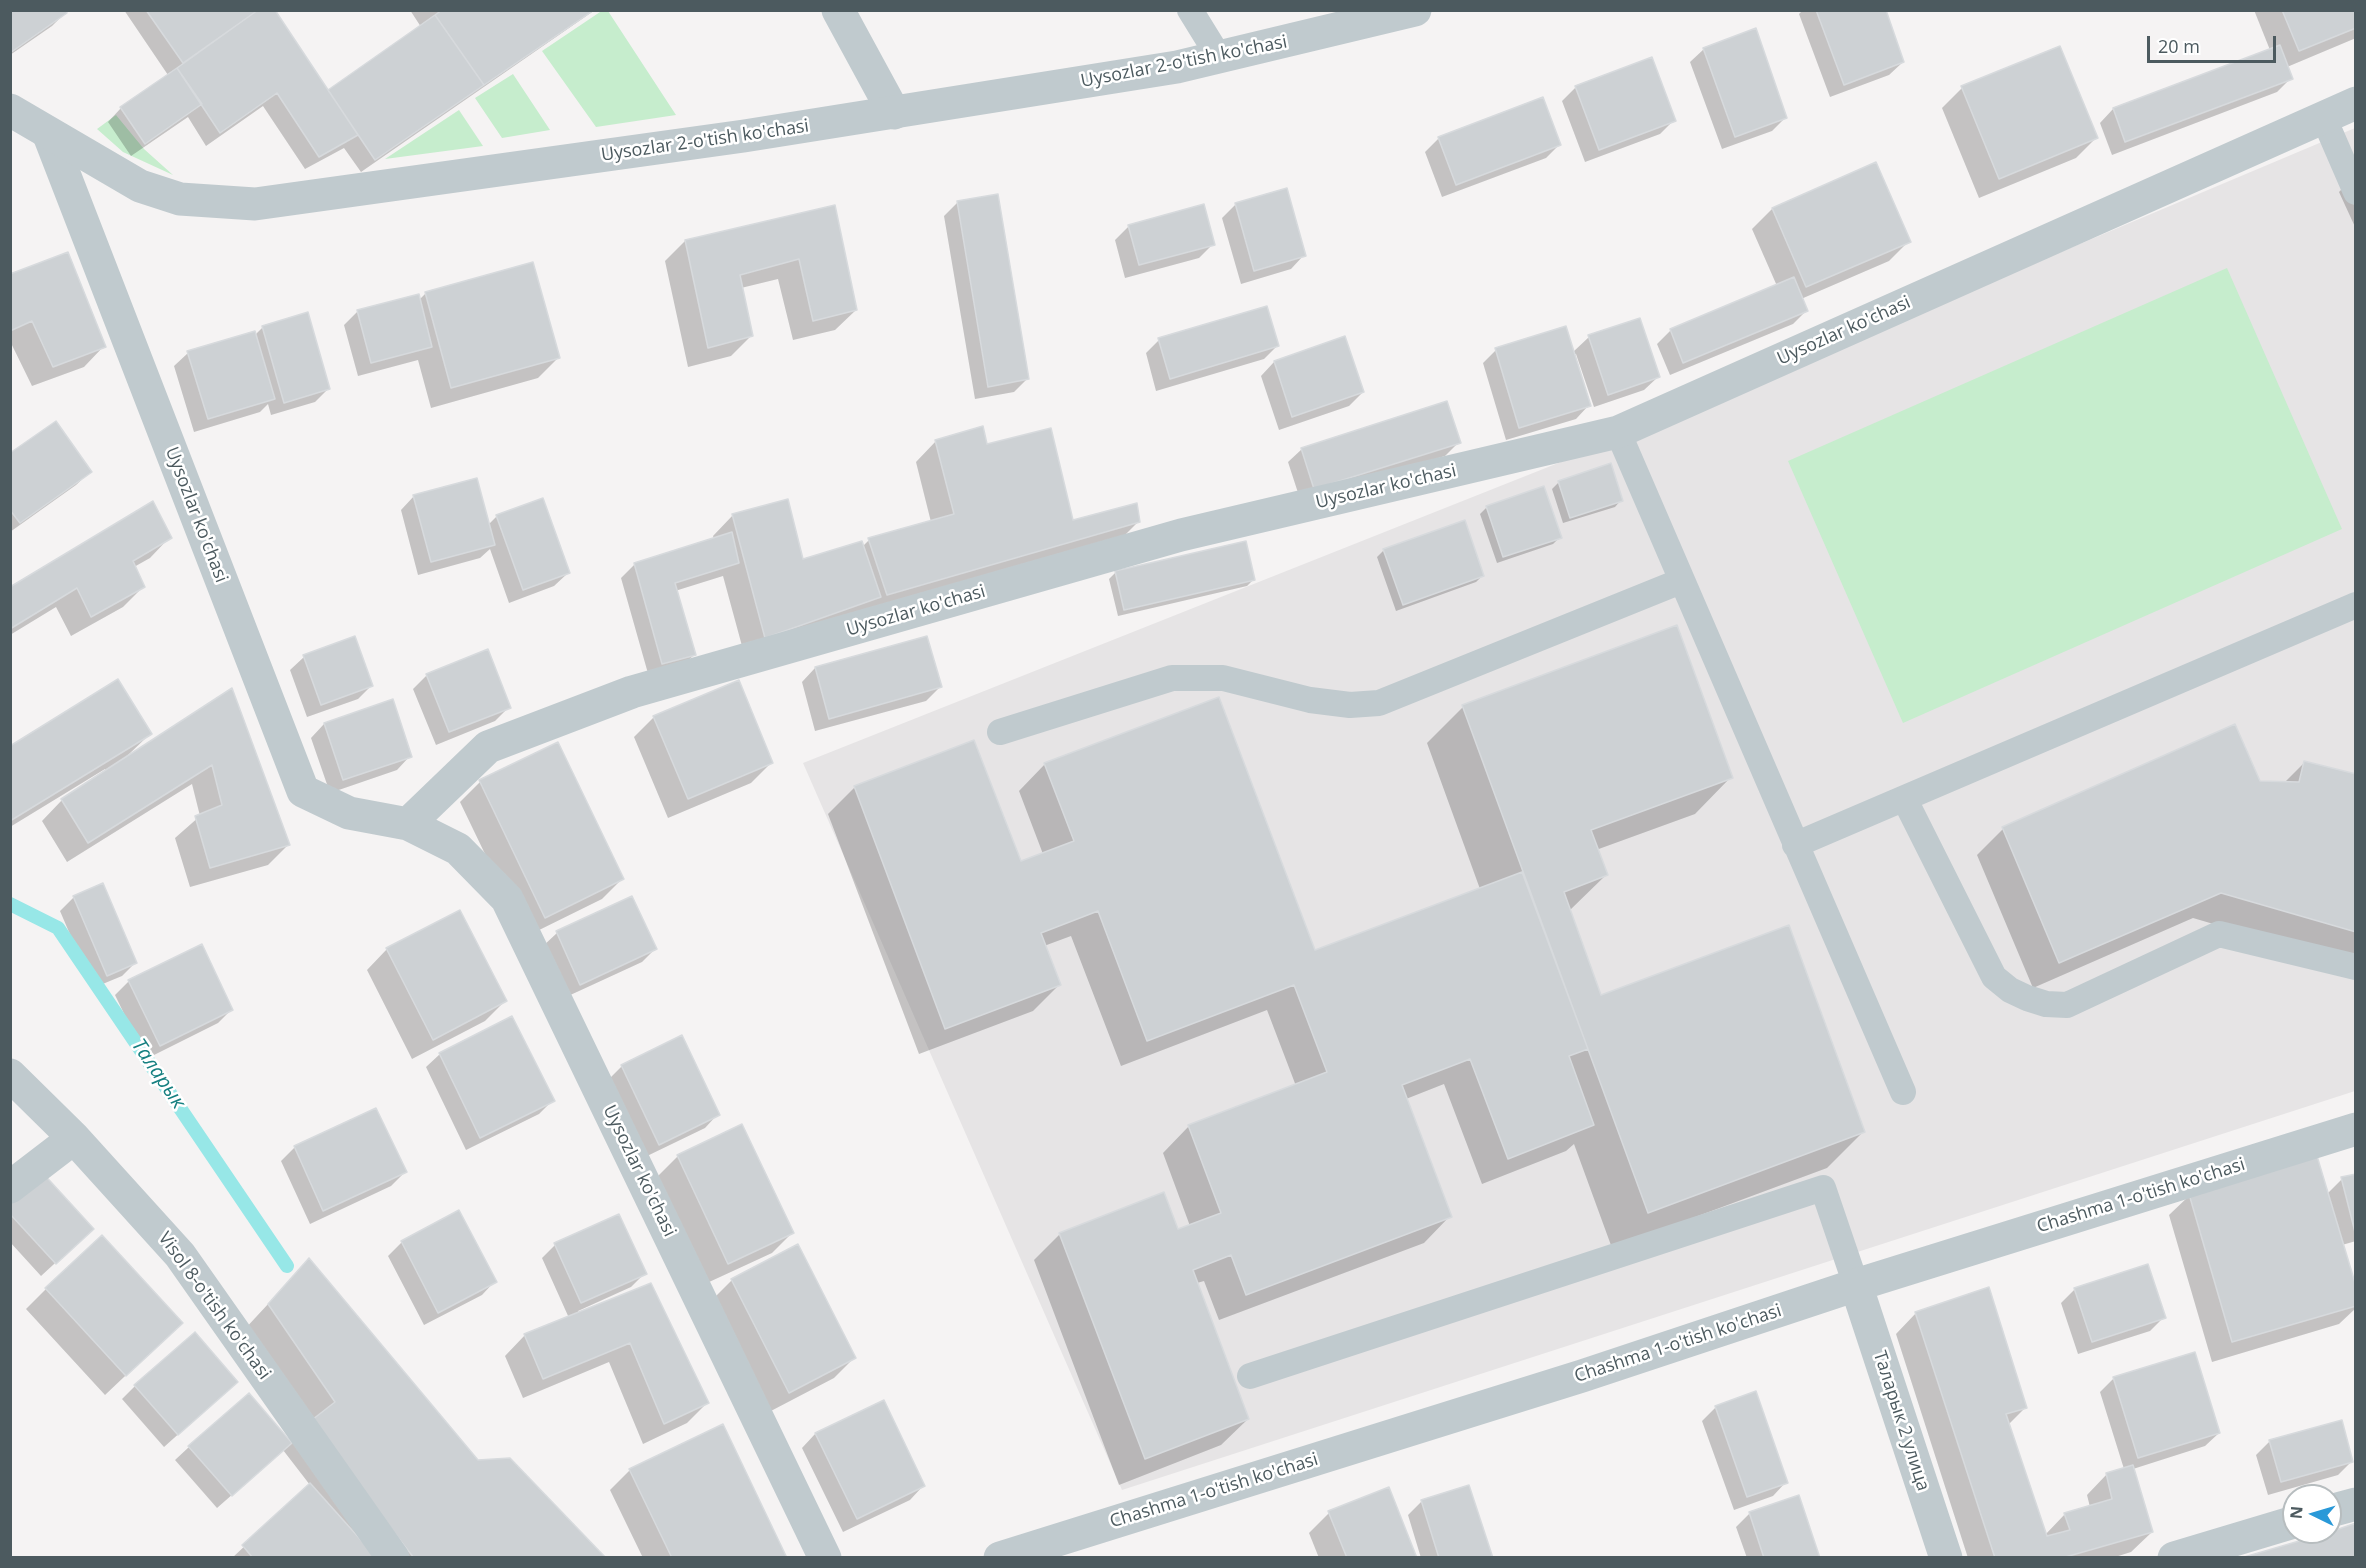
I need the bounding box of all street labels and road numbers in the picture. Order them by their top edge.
street label: Uysozlar 2-o'tish ko'chasi [1079,31,1289,93]
street label: Uysozlar 2-o'tish ko'chasi [600,116,810,166]
street label: Uysozlar ko'chasi [1774,292,1914,370]
street label: Uysozlar ko'chasi [160,444,232,586]
street label: Uysozlar ko'chasi [1314,460,1458,514]
street label: Uysozlar ko'chasi [844,581,988,641]
street label: Uysozlar ko'chasi [598,1102,680,1240]
street label: Chashma 1-o'tish ko'chasi [2034,1154,2248,1238]
street label: Visol 8-o'tish ko'chasi [153,1228,275,1384]
street label: Chashma 1-o'tish ko'chasi [1572,1300,1784,1388]
street label: Таларык 2 улица [1868,1348,1934,1494]
street label: Chashma 1-o'tish ko'chasi [1107,1449,1321,1533]

